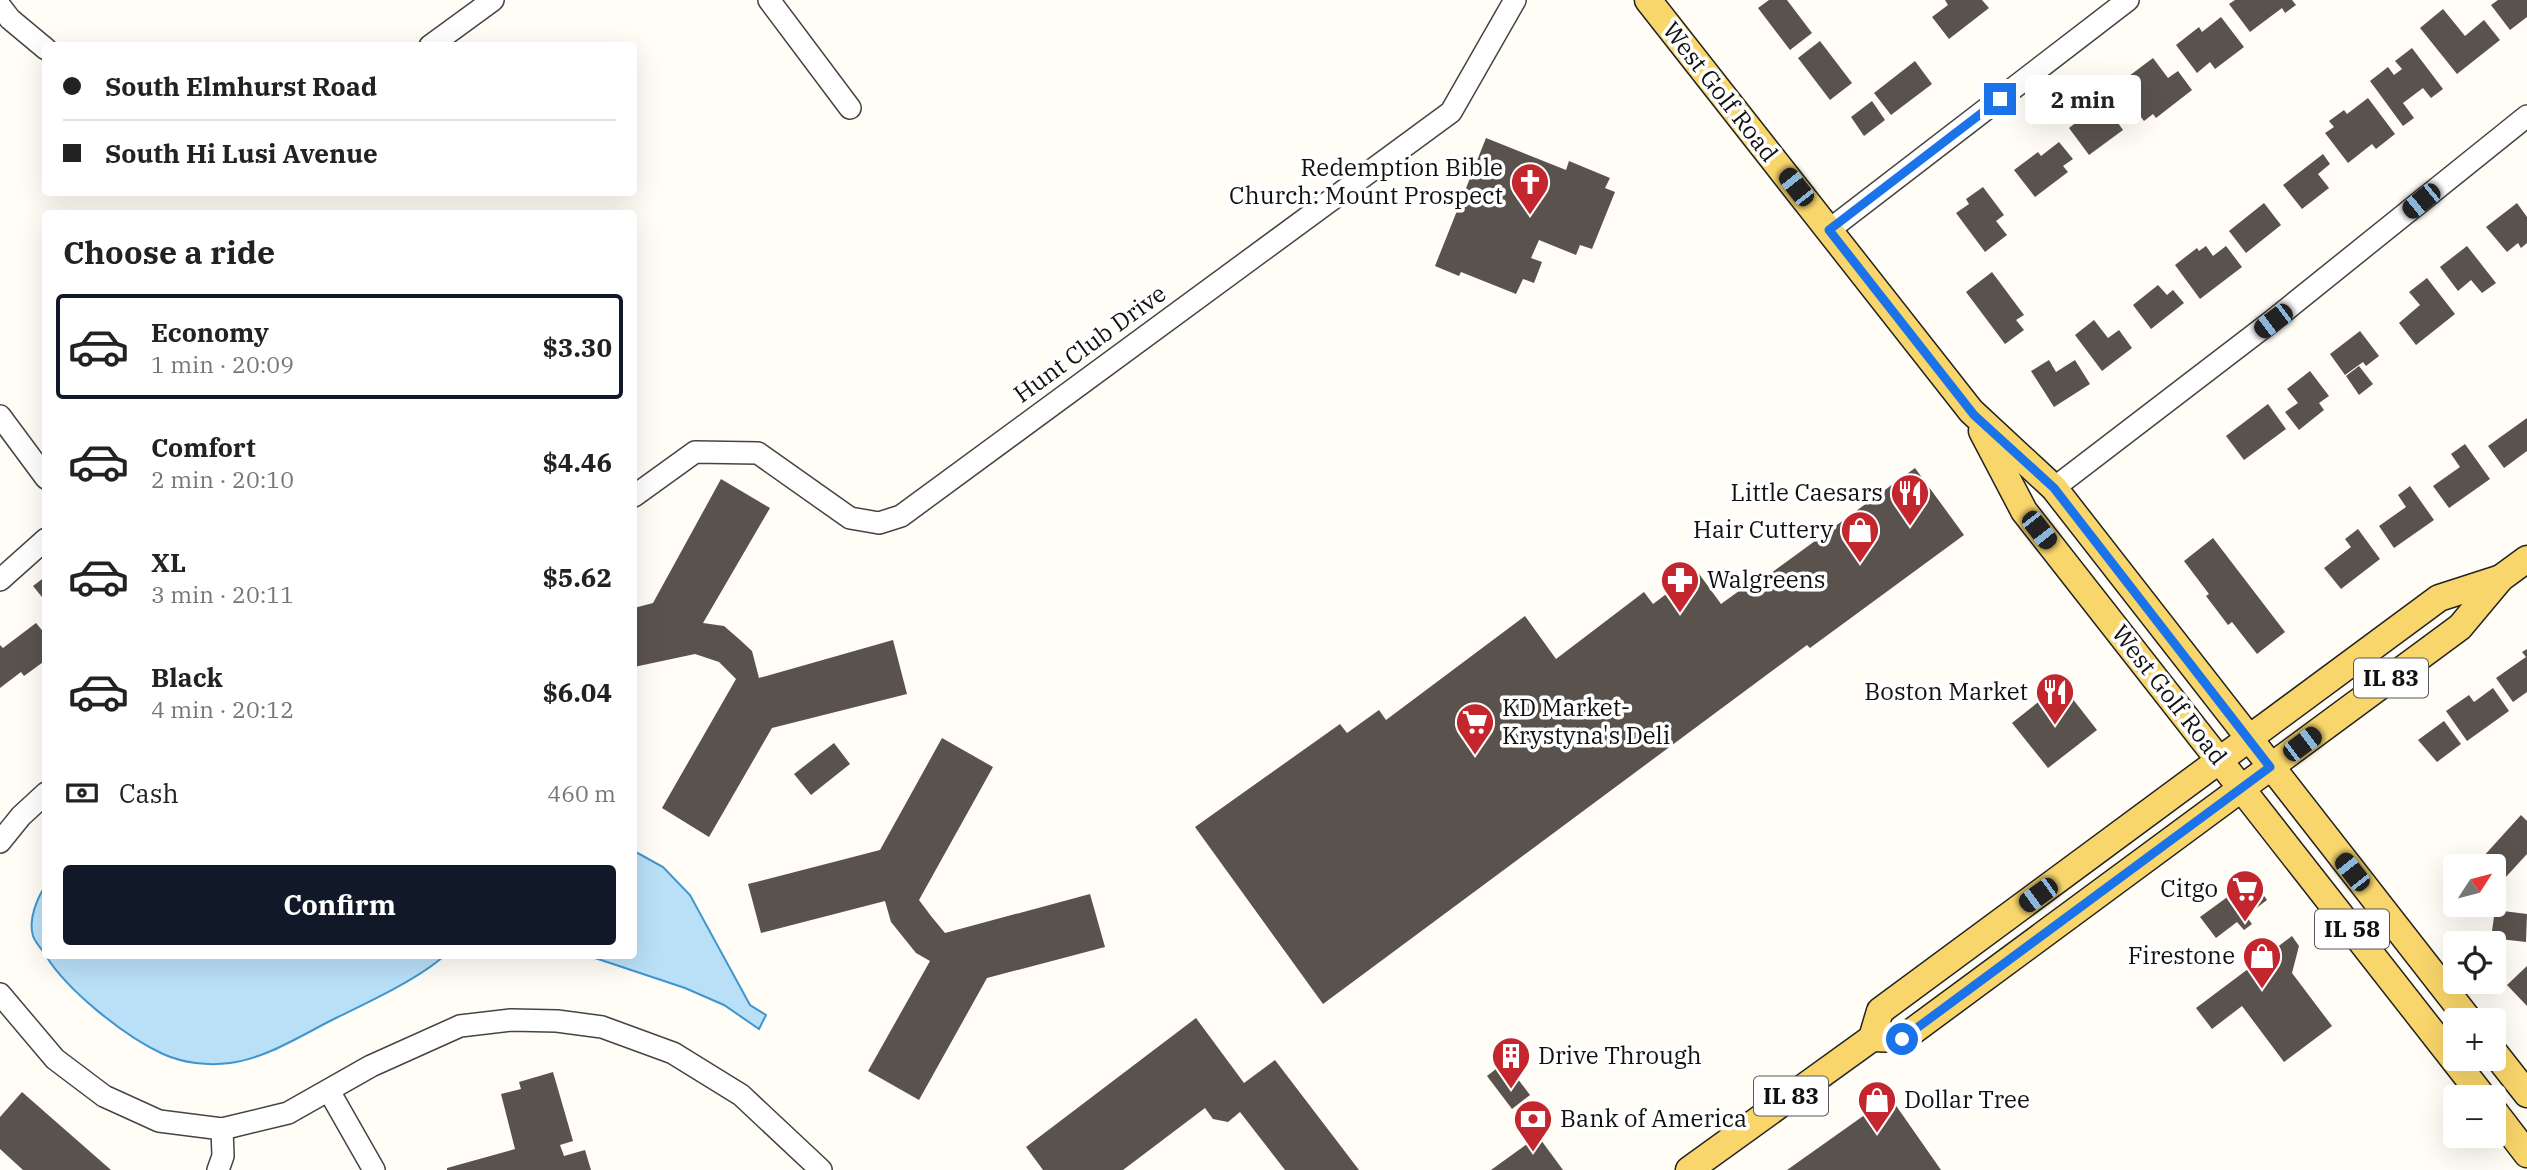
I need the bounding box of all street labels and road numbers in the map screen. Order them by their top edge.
street label: West Golf Road [1656,15,1786,168]
street label: Hunt Club Drive [1007,277,1172,409]
street label: West Golf Road [2105,618,2235,771]
road number: IL 83 [2354,658,2428,698]
road number: IL 58 [2315,910,2389,948]
road number: IL 83 [1754,1077,1828,1116]

